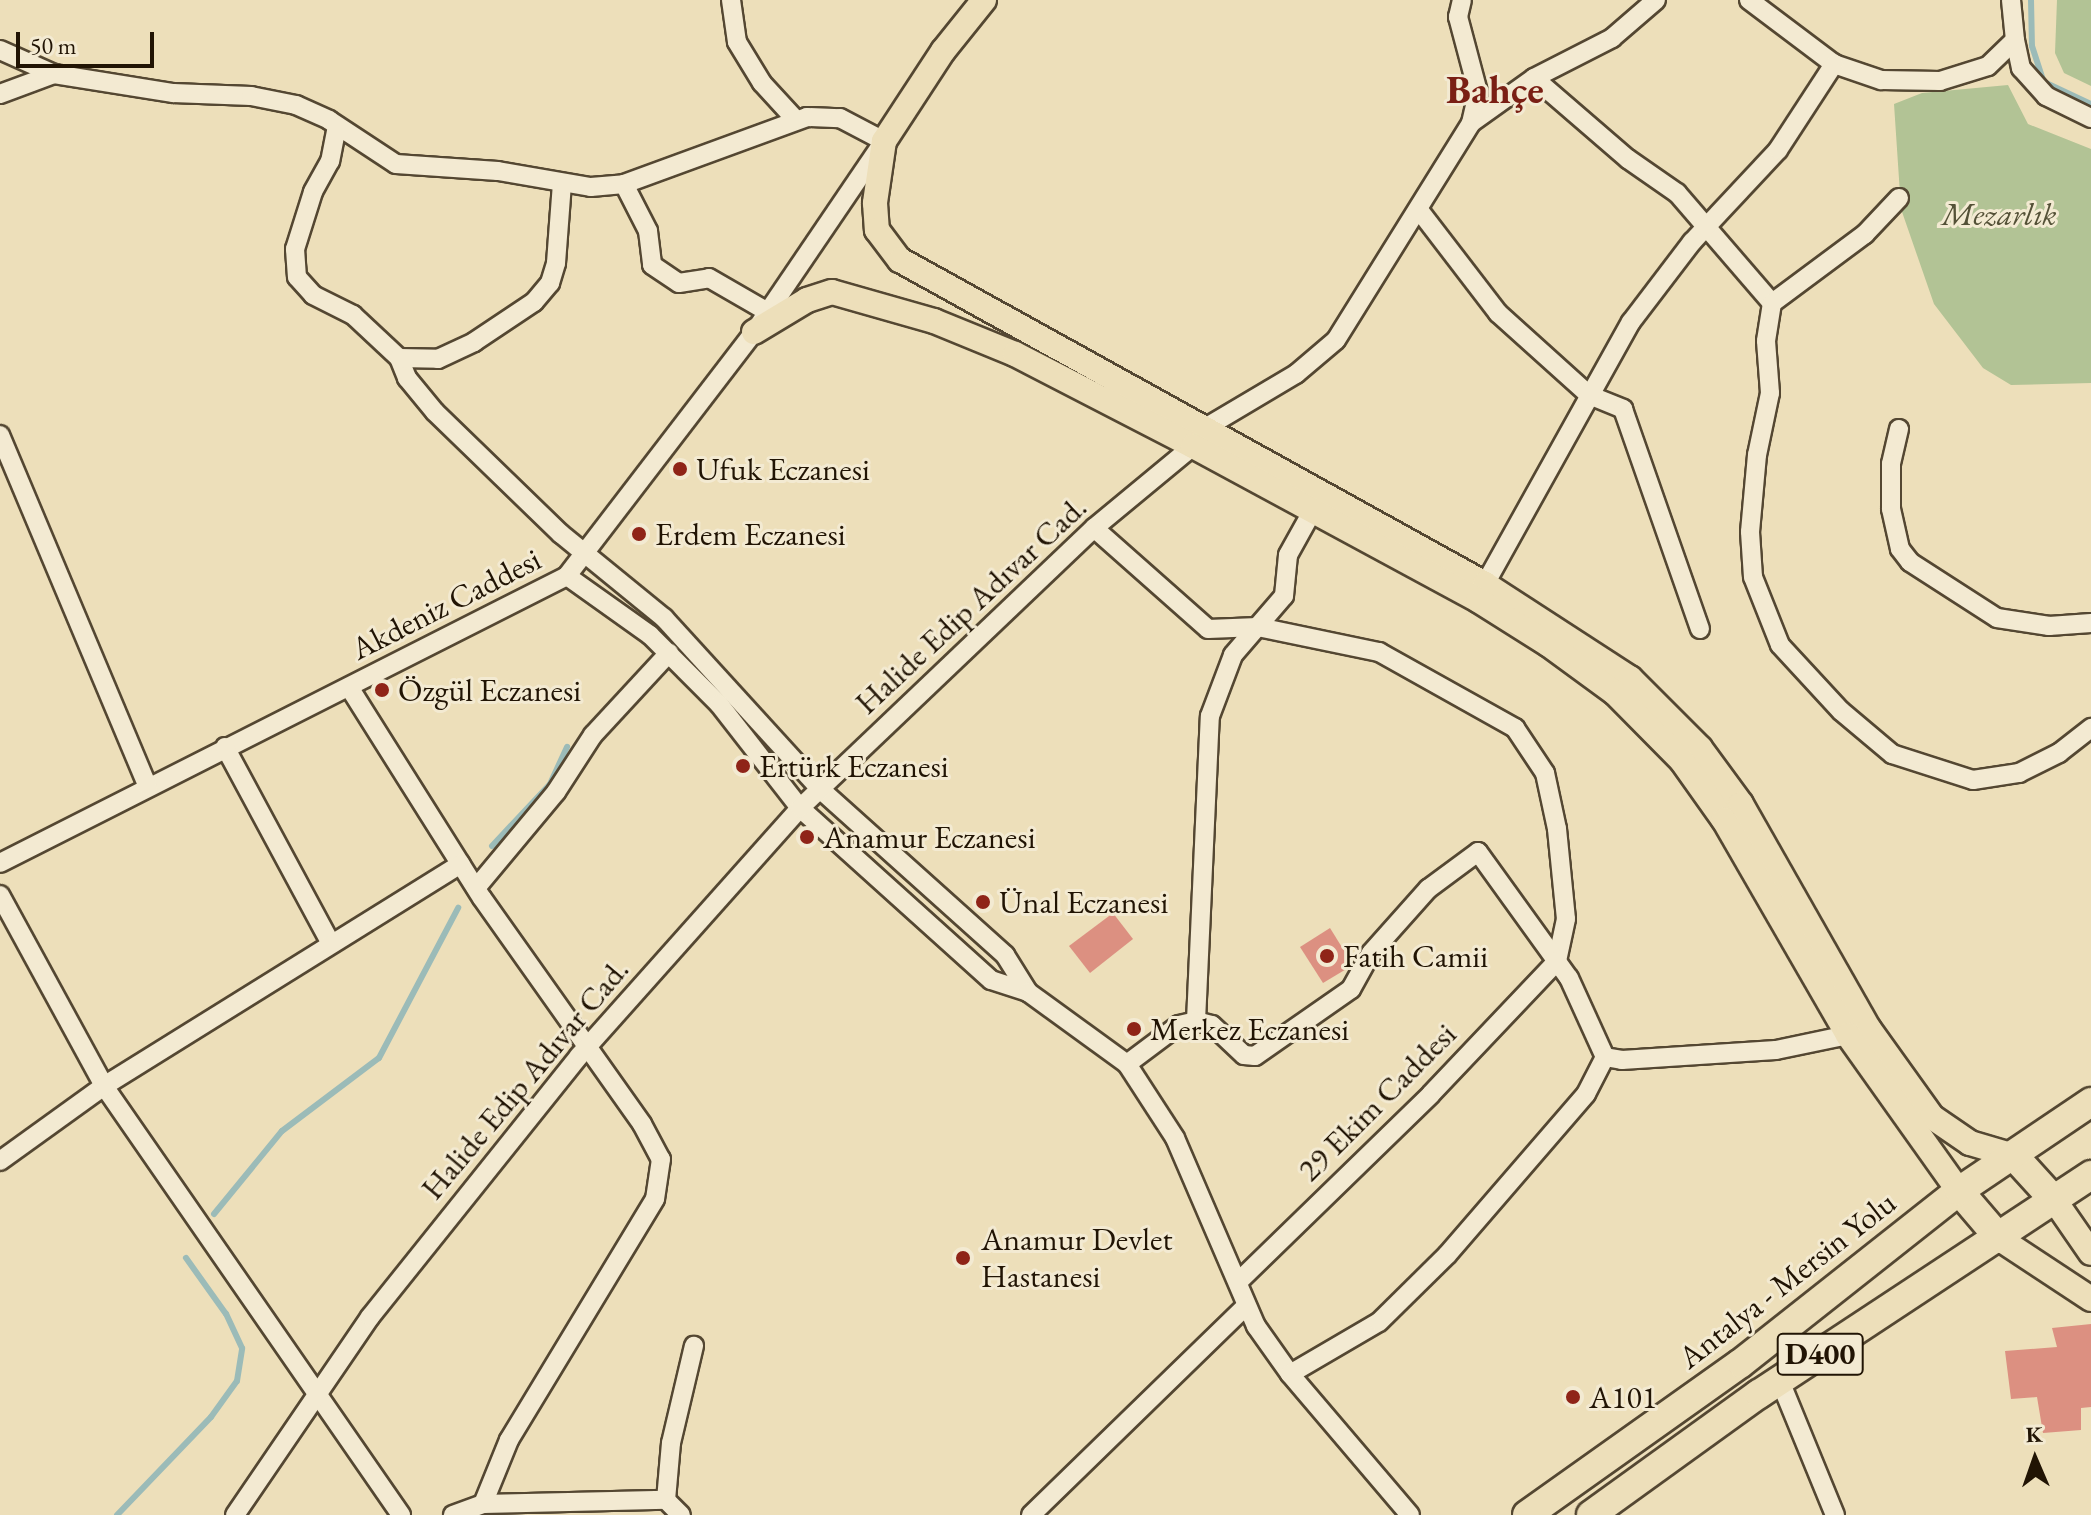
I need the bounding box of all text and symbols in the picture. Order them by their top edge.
scale bar [20,16,158,66]
text: 50 m [30,30,77,61]
district label: Bahçe [1446,65,1544,113]
park label: Mezarlık [1941,195,2057,233]
place label: Ufuk Eczanesi [696,450,870,488]
marker: Ufuk Eczanesi [671,460,689,478]
street label: Halide Edip Adıvar Cad. [847,488,1095,722]
place label: Erdem Eczanesi [655,515,846,553]
marker: Erdem Eczanesi [630,525,648,543]
street label: Akdeniz Caddesi [345,540,547,668]
place label: Özgül Eczanesi [398,671,581,709]
marker: Özgül Eczanesi [373,681,391,699]
place label: Ertürk Eczanesi [759,747,949,785]
marker: Ertürk Eczanesi [734,757,752,775]
place label: Anamur Eczanesi [823,818,1036,856]
marker: Anamur Eczanesi [798,828,816,846]
place label: Ünal Eczanesi [999,883,1168,921]
marker: Ünal Eczanesi [974,893,992,911]
place label: Fatih Camii [1343,937,1488,975]
marker: Fatih Camii [1318,947,1336,965]
street label: Halide Edip Adıvar Cad. [413,951,637,1207]
place label: Merkez Eczanesi [1150,1010,1349,1048]
street label: 29 Ekim Caddesi [1290,1015,1464,1189]
marker: Merkez Eczanesi [1125,1020,1143,1038]
street label: Antalya - Mersin Yolu [1671,1183,1903,1377]
place label: Anamur Devlet Hastanesi [981,1221,1172,1296]
marker: Anamur Devlet Hastanesi [952,1247,974,1269]
road number: D400 [1776,1328,1864,1380]
place label: A101 [1589,1378,1657,1416]
marker: A101 [1564,1388,1582,1406]
north arrow [1995,1419,2075,1499]
text: K [2025,1420,2043,1449]

